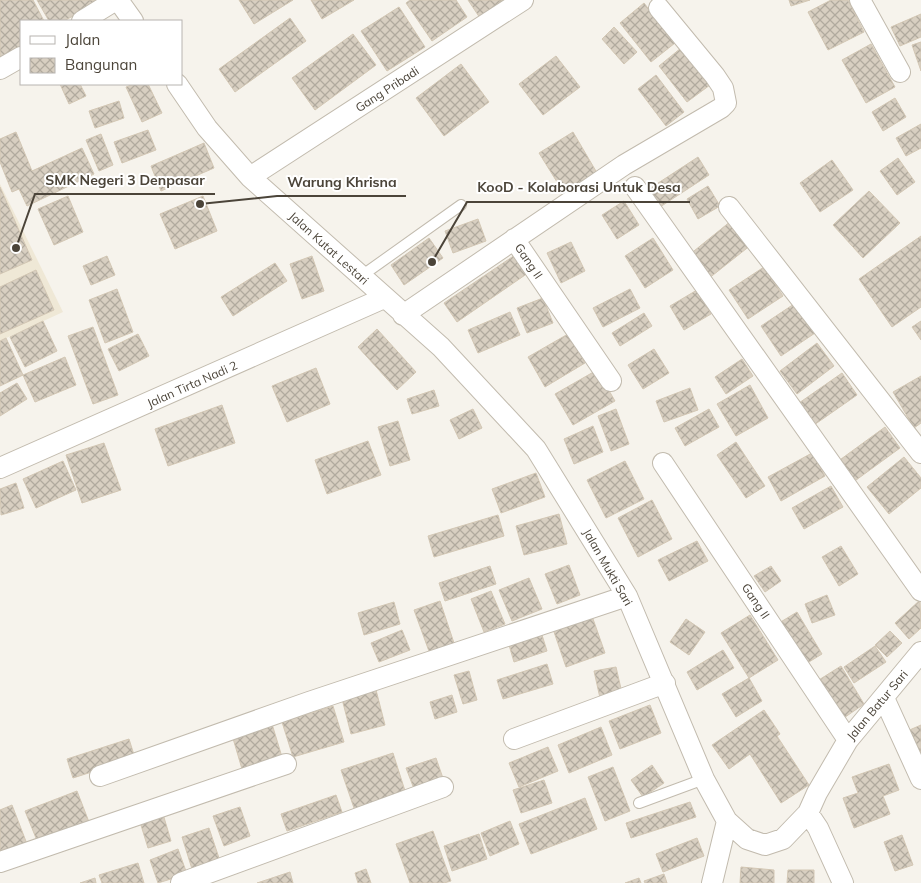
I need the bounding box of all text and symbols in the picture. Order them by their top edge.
legend [20,20,182,85]
text: Jalan [65,30,100,49]
text: Bangunan [65,55,137,74]
street label: Gang Pribadi [352,63,422,115]
callout: SMK Negeri 3 Denpasar [35,165,215,194]
callout: Warung Khrisna [277,167,406,196]
text: SMK Negeri 3 Denpasar [45,171,205,189]
text: Warung Khrisna [287,173,397,191]
callout: KooD - Kolaborasi Untuk Desa [467,173,690,202]
text: KooD - Kolaborasi Untuk Desa [477,178,681,196]
street label: Jalan Kutat Lestari [286,208,372,288]
street label: Gang II [512,240,546,282]
street label: Jalan Tirta Nadi 2 [145,357,239,411]
street label: Jalan Mukti Sari [580,526,636,608]
street label: Gang II [739,580,773,622]
street label: Jalan Batur Sari [843,667,911,743]

